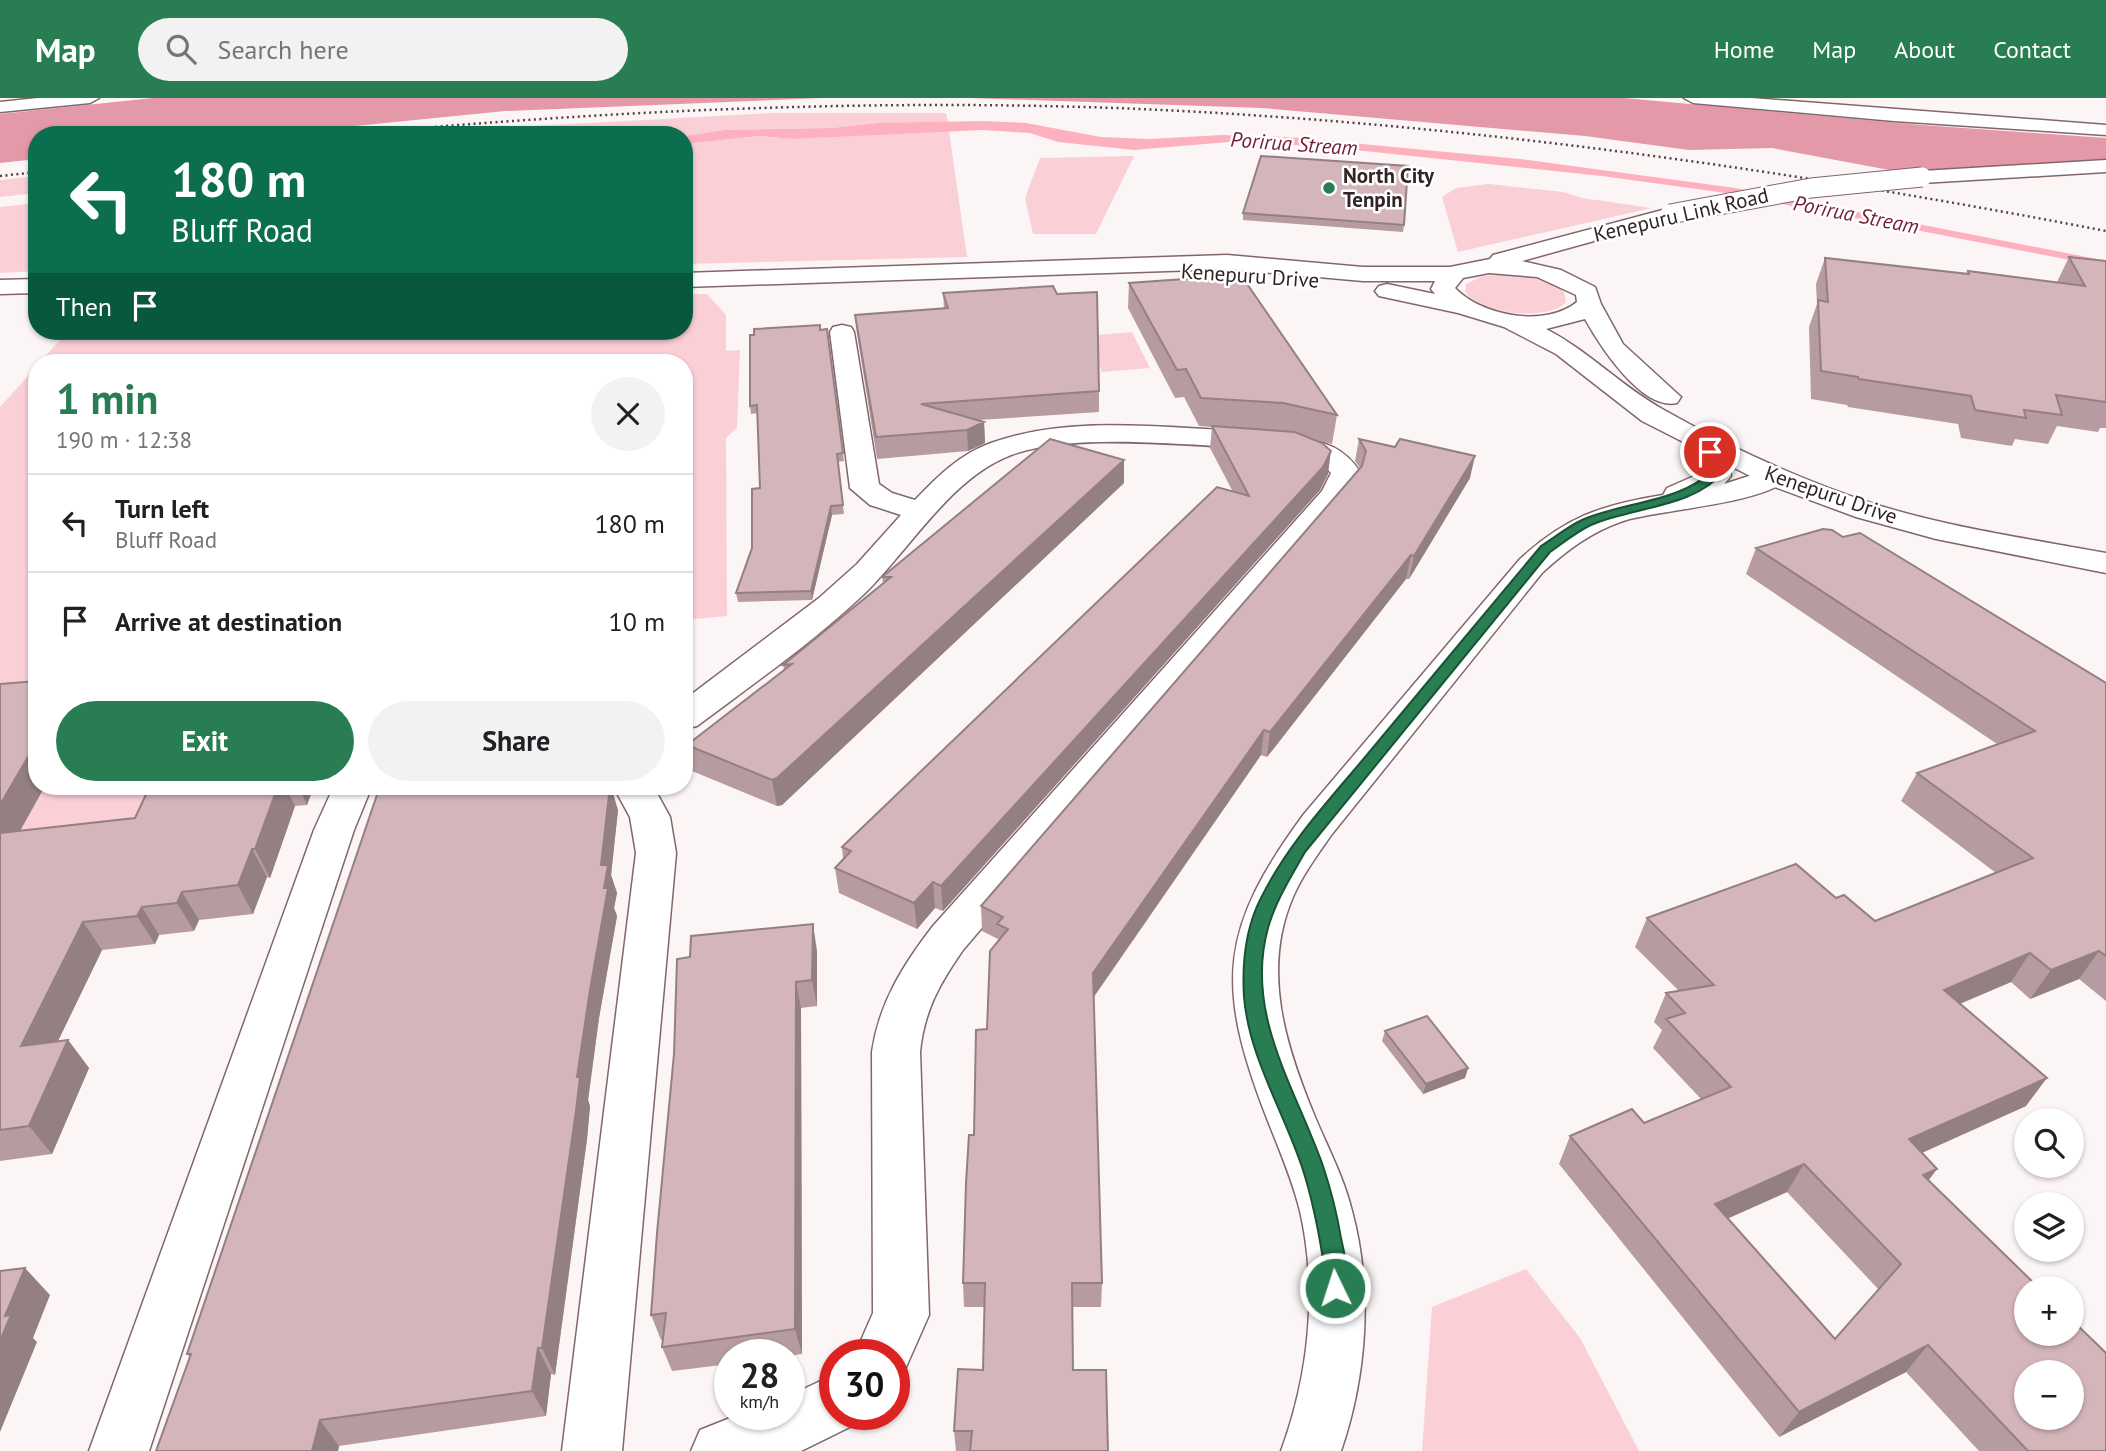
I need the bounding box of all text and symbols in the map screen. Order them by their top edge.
search box [138,18,628,81]
text: Map [35,28,96,71]
icon: search [162,30,200,68]
text: Search here [218,33,349,66]
text: Home [1714,34,1774,65]
text: Map [1812,34,1856,65]
text: About [1894,34,1955,65]
text: Contact [1993,34,2071,65]
water label: Porirua Stream [1230,126,1359,161]
text: 180 m [171,147,306,211]
icon: left [56,154,147,245]
place label: North City Tenpin [1343,162,1435,213]
marker: North City Tenpin [1321,180,1337,196]
street label: Kenepuru Link Road [1591,181,1771,248]
water label: Porirua Stream [1791,189,1921,240]
text: Bluff Road [171,209,313,251]
street label: Kenepuru Drive [1180,257,1320,294]
icon: arrive [126,287,164,325]
text: Then [56,290,112,323]
text: 1 min [56,371,158,426]
button: close [591,377,665,451]
pin [1680,422,1740,482]
text: 190 m · 12:38 [56,425,192,454]
icon: arrive [1691,433,1729,471]
street label: Kenepuru Drive [1761,459,1901,530]
text: Turn left [115,492,209,525]
icon: left [56,504,94,542]
text: 180 m [594,507,665,540]
text: Bluff Road [115,525,217,554]
icon: arrive [56,602,94,640]
text: Arrive at destination [115,605,342,638]
text: 10 m [609,605,665,638]
button: Exit [56,701,354,781]
button: Share [368,701,665,781]
map controls [2014,1108,2084,1430]
button: search [2014,1108,2084,1178]
button: layers [2014,1192,2084,1262]
position arrow [1298,1251,1372,1325]
button: + [2014,1276,2084,1346]
speed limit sign: 30 [819,1339,910,1430]
text: 28 [740,1352,779,1398]
button: − [2014,1360,2084,1430]
text: km/h [740,1390,779,1413]

